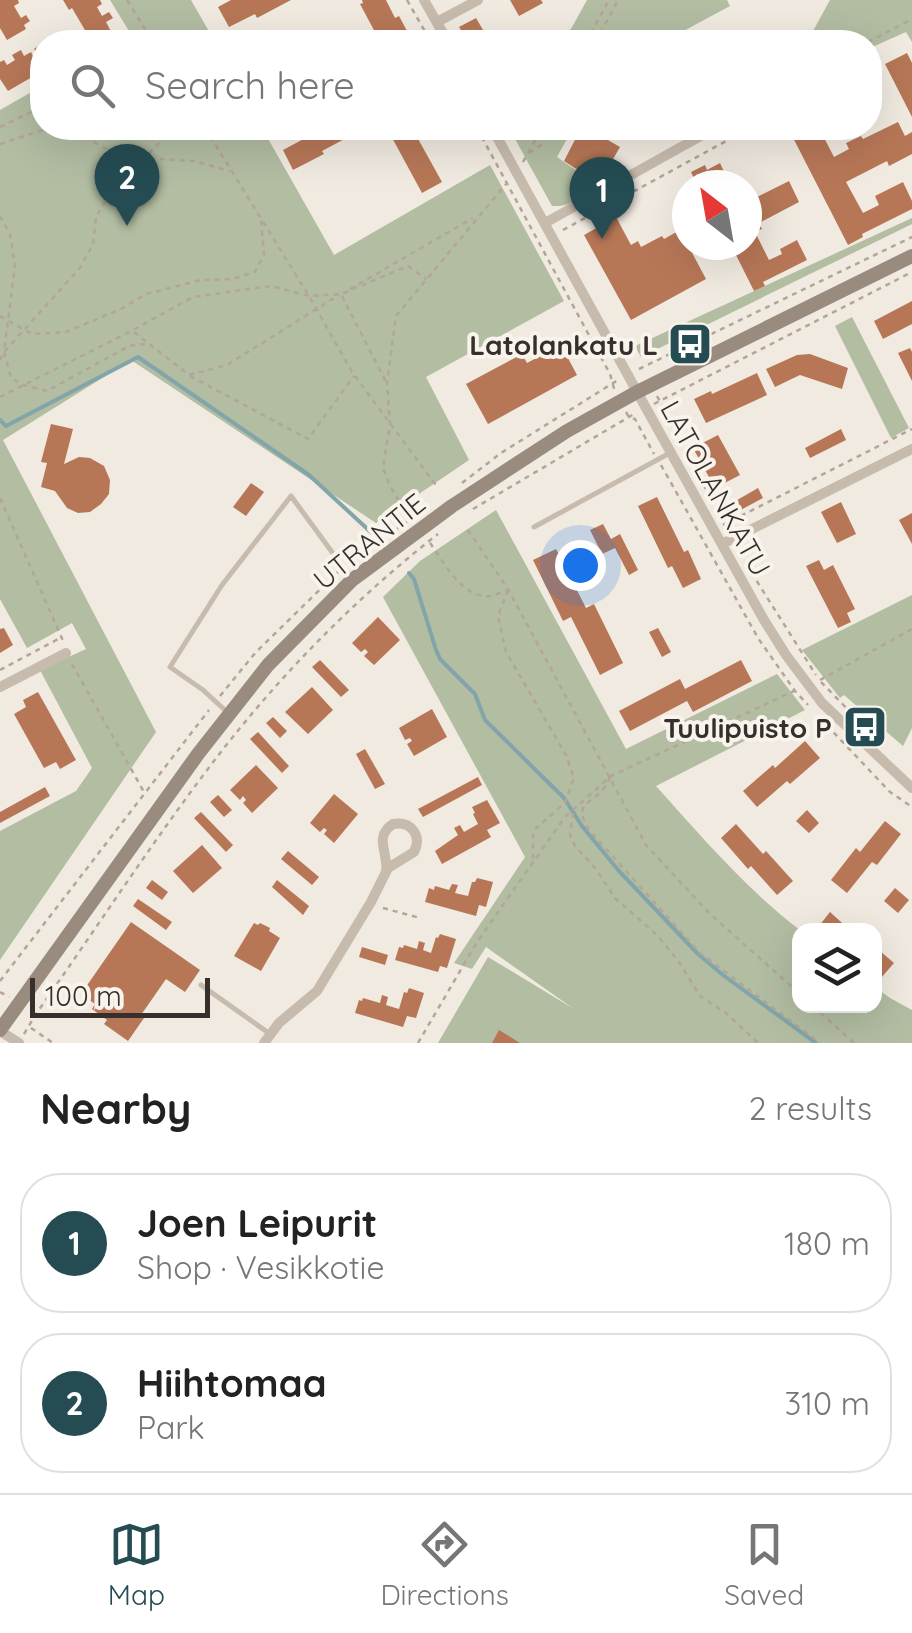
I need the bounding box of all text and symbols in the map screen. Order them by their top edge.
search box [30,30,882,140]
icon: search [65,58,120,113]
text: Search here [145,61,355,109]
pin: 2 [94,144,160,226]
pin: 1 [570,156,634,239]
north arrow [672,170,762,260]
bus stop icon: Latolankatu L [667,321,713,367]
place label: Latolankatu L [469,327,658,362]
street label: LATOLANKATU [653,394,779,582]
street label: UTRANTIE [306,485,432,597]
your location [555,540,606,591]
bus stop icon: Tuulipuisto P [842,704,888,750]
place label: Tuulipuisto P [663,710,832,745]
map controls [792,923,882,1013]
button: layers [792,923,882,1013]
scale bar [30,973,210,1018]
text: 100 m [45,978,122,1013]
text: Nearby [40,1082,191,1135]
text: 2 results [749,1088,872,1128]
text: Joen Leipurit [137,1199,377,1247]
text: 1 [68,1223,81,1263]
text: 180 m [784,1223,870,1263]
text: Shop · Vesikkotie [137,1247,385,1287]
text: Hiihtomaa [137,1359,327,1407]
text: 2 [65,1383,84,1423]
text: 310 m [784,1383,870,1423]
text: Park [137,1407,205,1447]
tab: Map [108,1517,165,1612]
tab: Directions [380,1517,509,1612]
tab: Saved [724,1517,804,1612]

